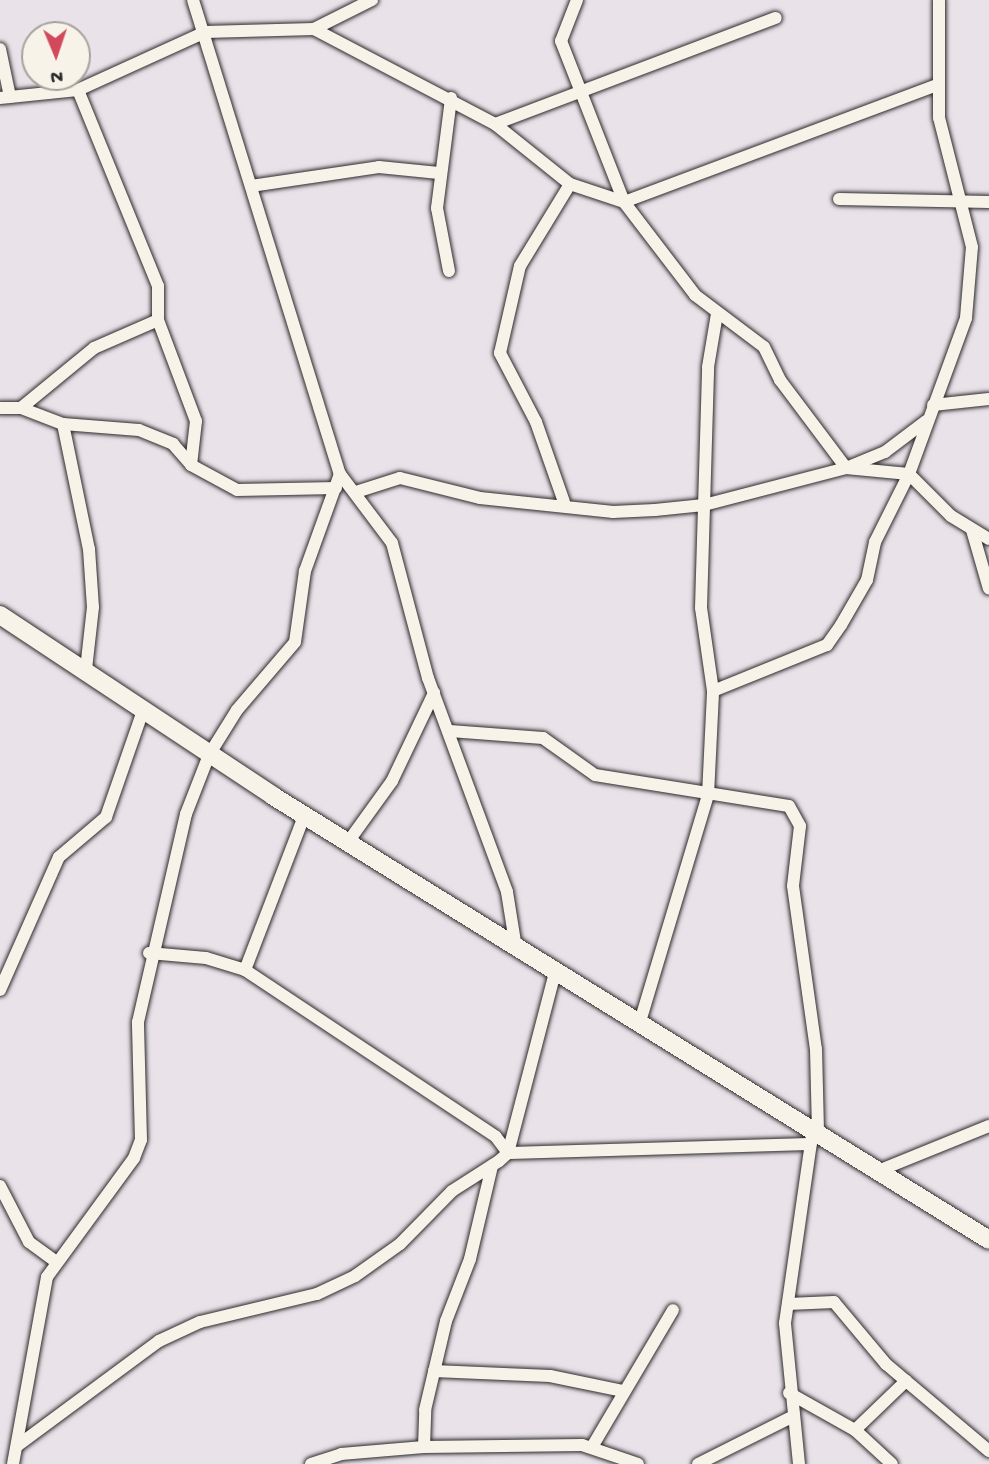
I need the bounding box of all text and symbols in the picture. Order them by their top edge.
north arrow [21,21,91,91]
text: N [50,64,63,87]

